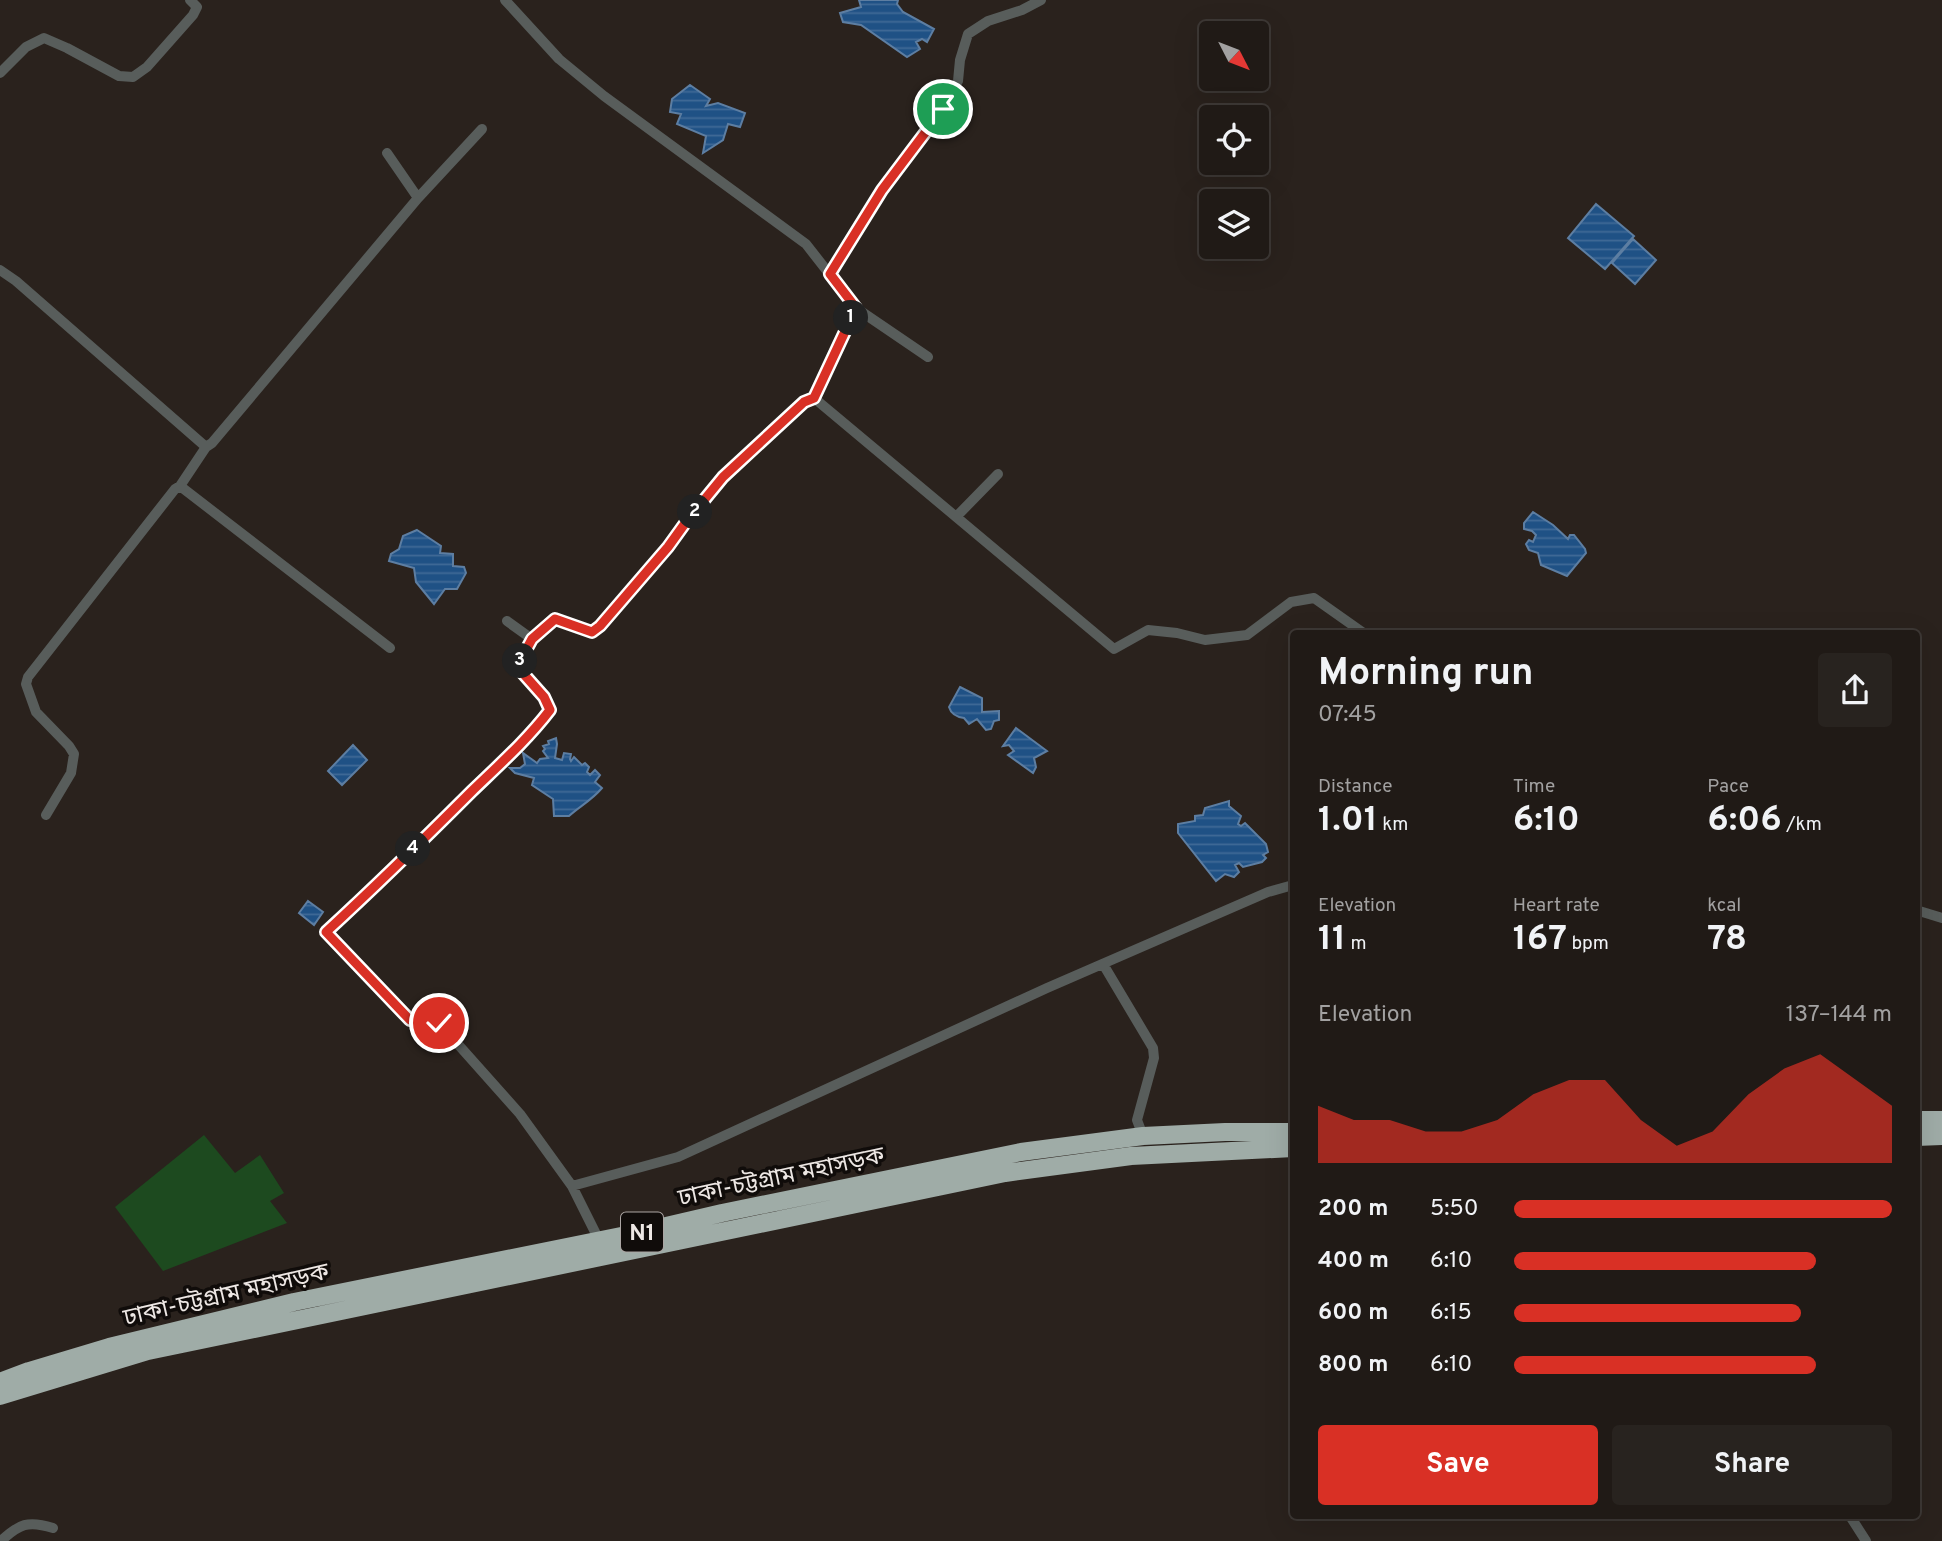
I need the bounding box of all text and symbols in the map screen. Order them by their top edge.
north arrow [1199,21,1269,91]
map controls [1199,21,1269,259]
pin [913,79,973,139]
icon: arrive [924,90,962,128]
button: locate [1199,105,1269,175]
button: layers [1199,189,1269,259]
pin: 1 [834,300,868,336]
text: 1 [847,305,854,329]
pin: 2 [678,494,712,530]
text: 2 [689,499,700,523]
pin: 3 [503,644,538,678]
text: 3 [514,648,525,672]
text: Morning run [1318,650,1534,699]
button: share [1818,653,1892,727]
text: 07:45 [1318,701,1377,730]
text: Distance [1318,775,1393,799]
text: Time [1513,775,1555,799]
text: Pace [1707,775,1749,799]
text: 1.01 [1318,799,1378,843]
text: 6:10 [1513,799,1580,843]
text: 6:06 [1707,799,1782,843]
text: km [1378,813,1408,837]
text: /km [1782,813,1822,837]
pin: 4 [396,832,430,866]
text: 4 [406,836,419,860]
text: Elevation [1318,894,1396,918]
text: Heart rate [1513,894,1600,918]
text: kcal [1707,894,1741,918]
text: 11 [1318,918,1346,962]
text: 167 [1513,918,1567,962]
text: 78 [1707,918,1747,962]
text: m [1346,932,1367,956]
text: bpm [1567,932,1609,956]
pin [409,993,469,1053]
text: Elevation [1318,1001,1413,1030]
text: 137–144 m [1786,1001,1892,1030]
icon: check [420,1004,458,1042]
street label: ঢাকা-চট্টগ্রাম মহাসড়ক [674,1140,888,1215]
text: 200 m [1318,1195,1388,1224]
text: 5:50 [1430,1195,1478,1224]
road number: N1 [621,1212,663,1252]
text: 400 m [1318,1247,1389,1276]
text: 6:10 [1430,1247,1472,1276]
street label: ঢাকা-চট্টগ্রাম মহাসড়ক [120,1257,333,1334]
text: 600 m [1318,1299,1388,1328]
text: 6:15 [1430,1299,1472,1328]
text: 800 m [1318,1351,1388,1380]
text: 6:10 [1430,1351,1472,1380]
button: Save [1318,1425,1598,1505]
button: Share [1612,1425,1892,1505]

